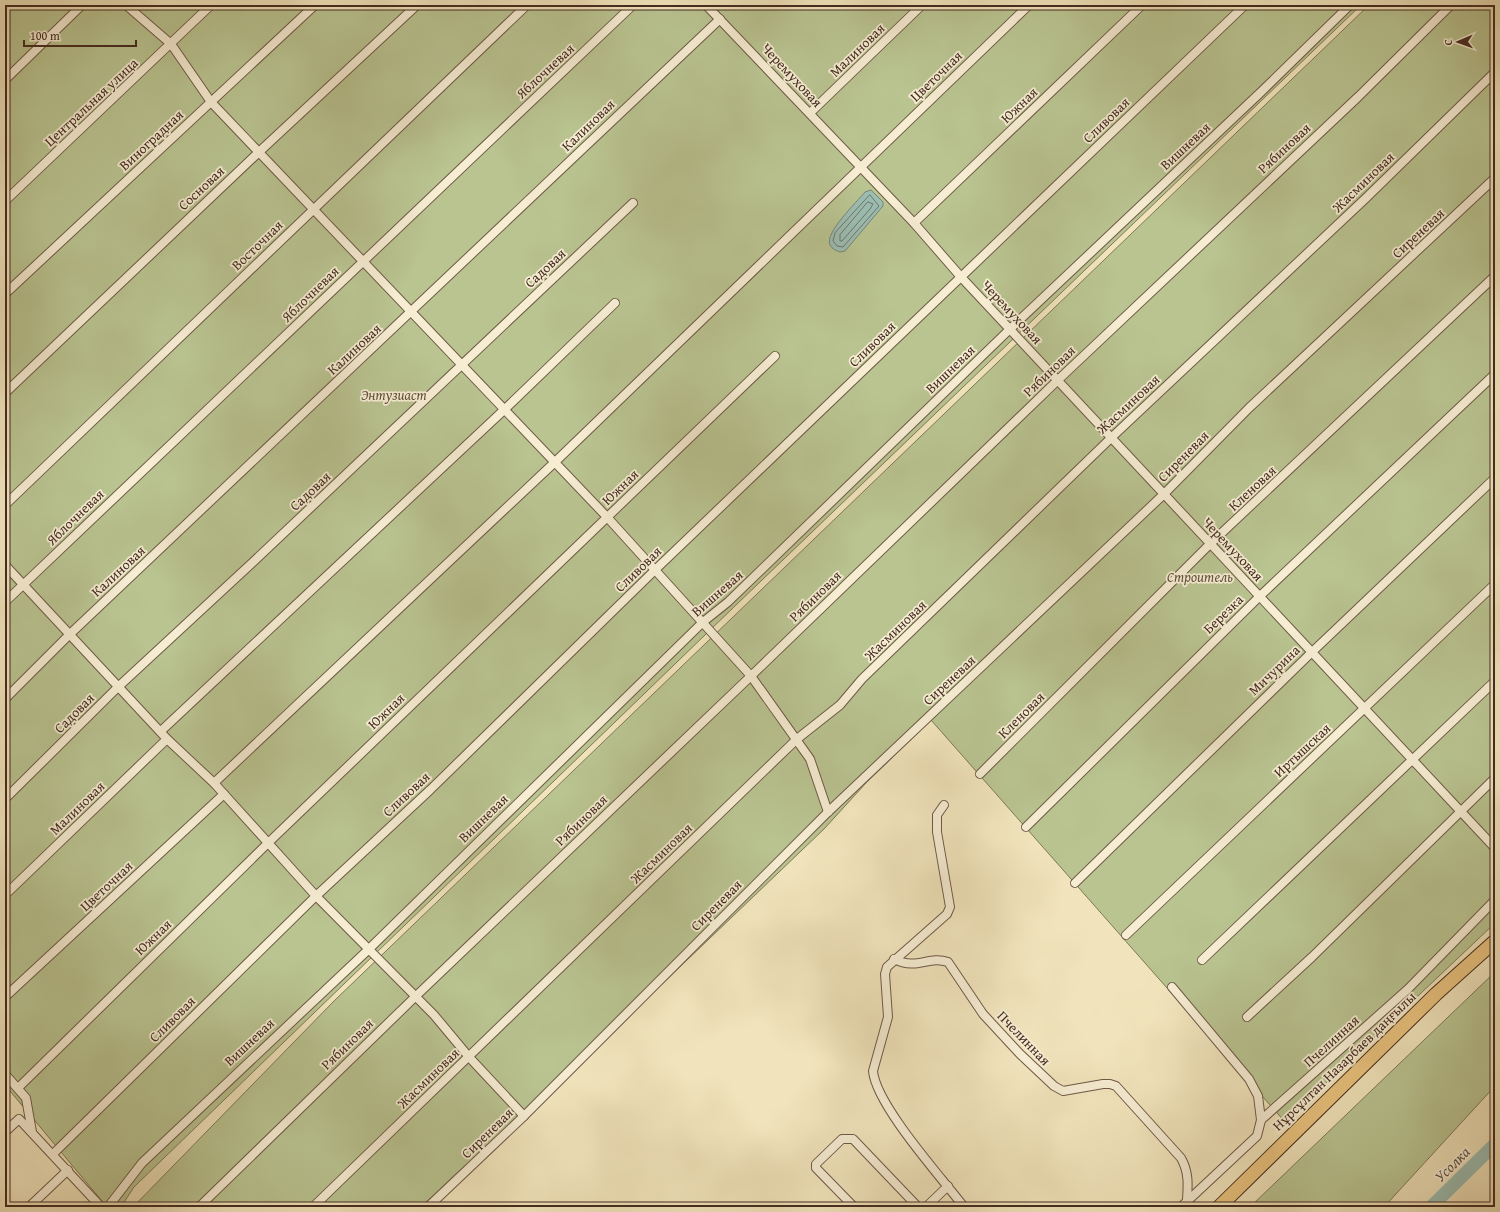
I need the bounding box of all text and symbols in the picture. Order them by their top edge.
street label: Малиновая [825,19,889,81]
scale bar [24,22,136,48]
north arrow [1438,22,1478,62]
text: 100 m [30,27,60,44]
street label: Черемуховая [757,38,827,112]
street label: Яблочневая [511,39,579,104]
text: С [1440,39,1456,46]
street label: Цветочная [905,46,967,106]
street label: Центральная улица [40,53,143,151]
street label: Южная [996,82,1042,128]
street label: Сливовая [1078,93,1134,147]
street label: Калиновая [557,94,619,156]
street label: Виноградная [115,105,187,175]
street label: Вишневая [1155,117,1215,175]
street label: Рябиновая [1253,118,1315,178]
street label: Жасминовая [1327,147,1399,217]
street label: Сосновая [173,161,229,215]
street label: Сиреневая [1387,203,1449,263]
street label: Восточная [227,215,287,275]
street label: Садовая [520,244,570,292]
street label: Яблочневая [276,261,343,327]
street label: Черемуховая [977,275,1047,349]
street label: Сливовая [844,317,900,371]
street label: Калиновая [323,319,385,379]
street label: Вишневая [921,340,979,398]
street label: Рябиновая [1018,341,1080,401]
street label: Жасминовая [1091,370,1164,439]
park label: Энтузиаст [361,385,427,405]
street label: Сиреневая [1153,426,1213,486]
street label: Кленовая [1224,461,1280,515]
street label: Южная [597,464,643,510]
street label: Садовая [285,467,335,515]
street label: Яблочневая [41,484,108,550]
street label: Черемуховая [1198,512,1268,586]
street label: Калиновая [87,541,149,601]
street label: Сливовая [610,542,666,596]
street label: Вишневая [687,565,747,621]
street label: Рябиновая [784,566,846,626]
park label: Строитель [1167,567,1233,587]
street label: Березка [1199,590,1248,638]
street label: Жасминовая [859,595,931,665]
street label: Мичурина [1244,640,1304,700]
street label: Сиреневая [918,650,980,710]
street label: Кленовая [993,687,1049,743]
street label: Садовая [49,688,99,738]
street label: Южная [363,688,409,734]
street label: Иртышская [1269,718,1335,782]
street label: Сливовая [378,767,434,821]
street label: Малиновая [45,777,109,839]
street label: Вишневая [454,789,512,847]
street label: Рябиновая [550,790,612,850]
street label: Жасминовая [625,818,697,888]
street label: Цветочная [75,856,137,916]
street label: Сиреневая [686,875,746,935]
street label: Южная [130,914,176,960]
street label: Нұрсұлтан Назарбаев даңғылы [1268,987,1420,1135]
street label: Сливовая [144,991,200,1047]
street label: Пчелинная [993,1006,1055,1070]
street label: Пчелинная [1299,1010,1363,1072]
street label: Вишневая [219,1013,279,1071]
street label: Рябиновая [316,1014,378,1074]
street label: Жасминовая [392,1043,464,1113]
street label: Сиреневая [457,1103,517,1163]
water label: Усолка [1429,1141,1475,1187]

